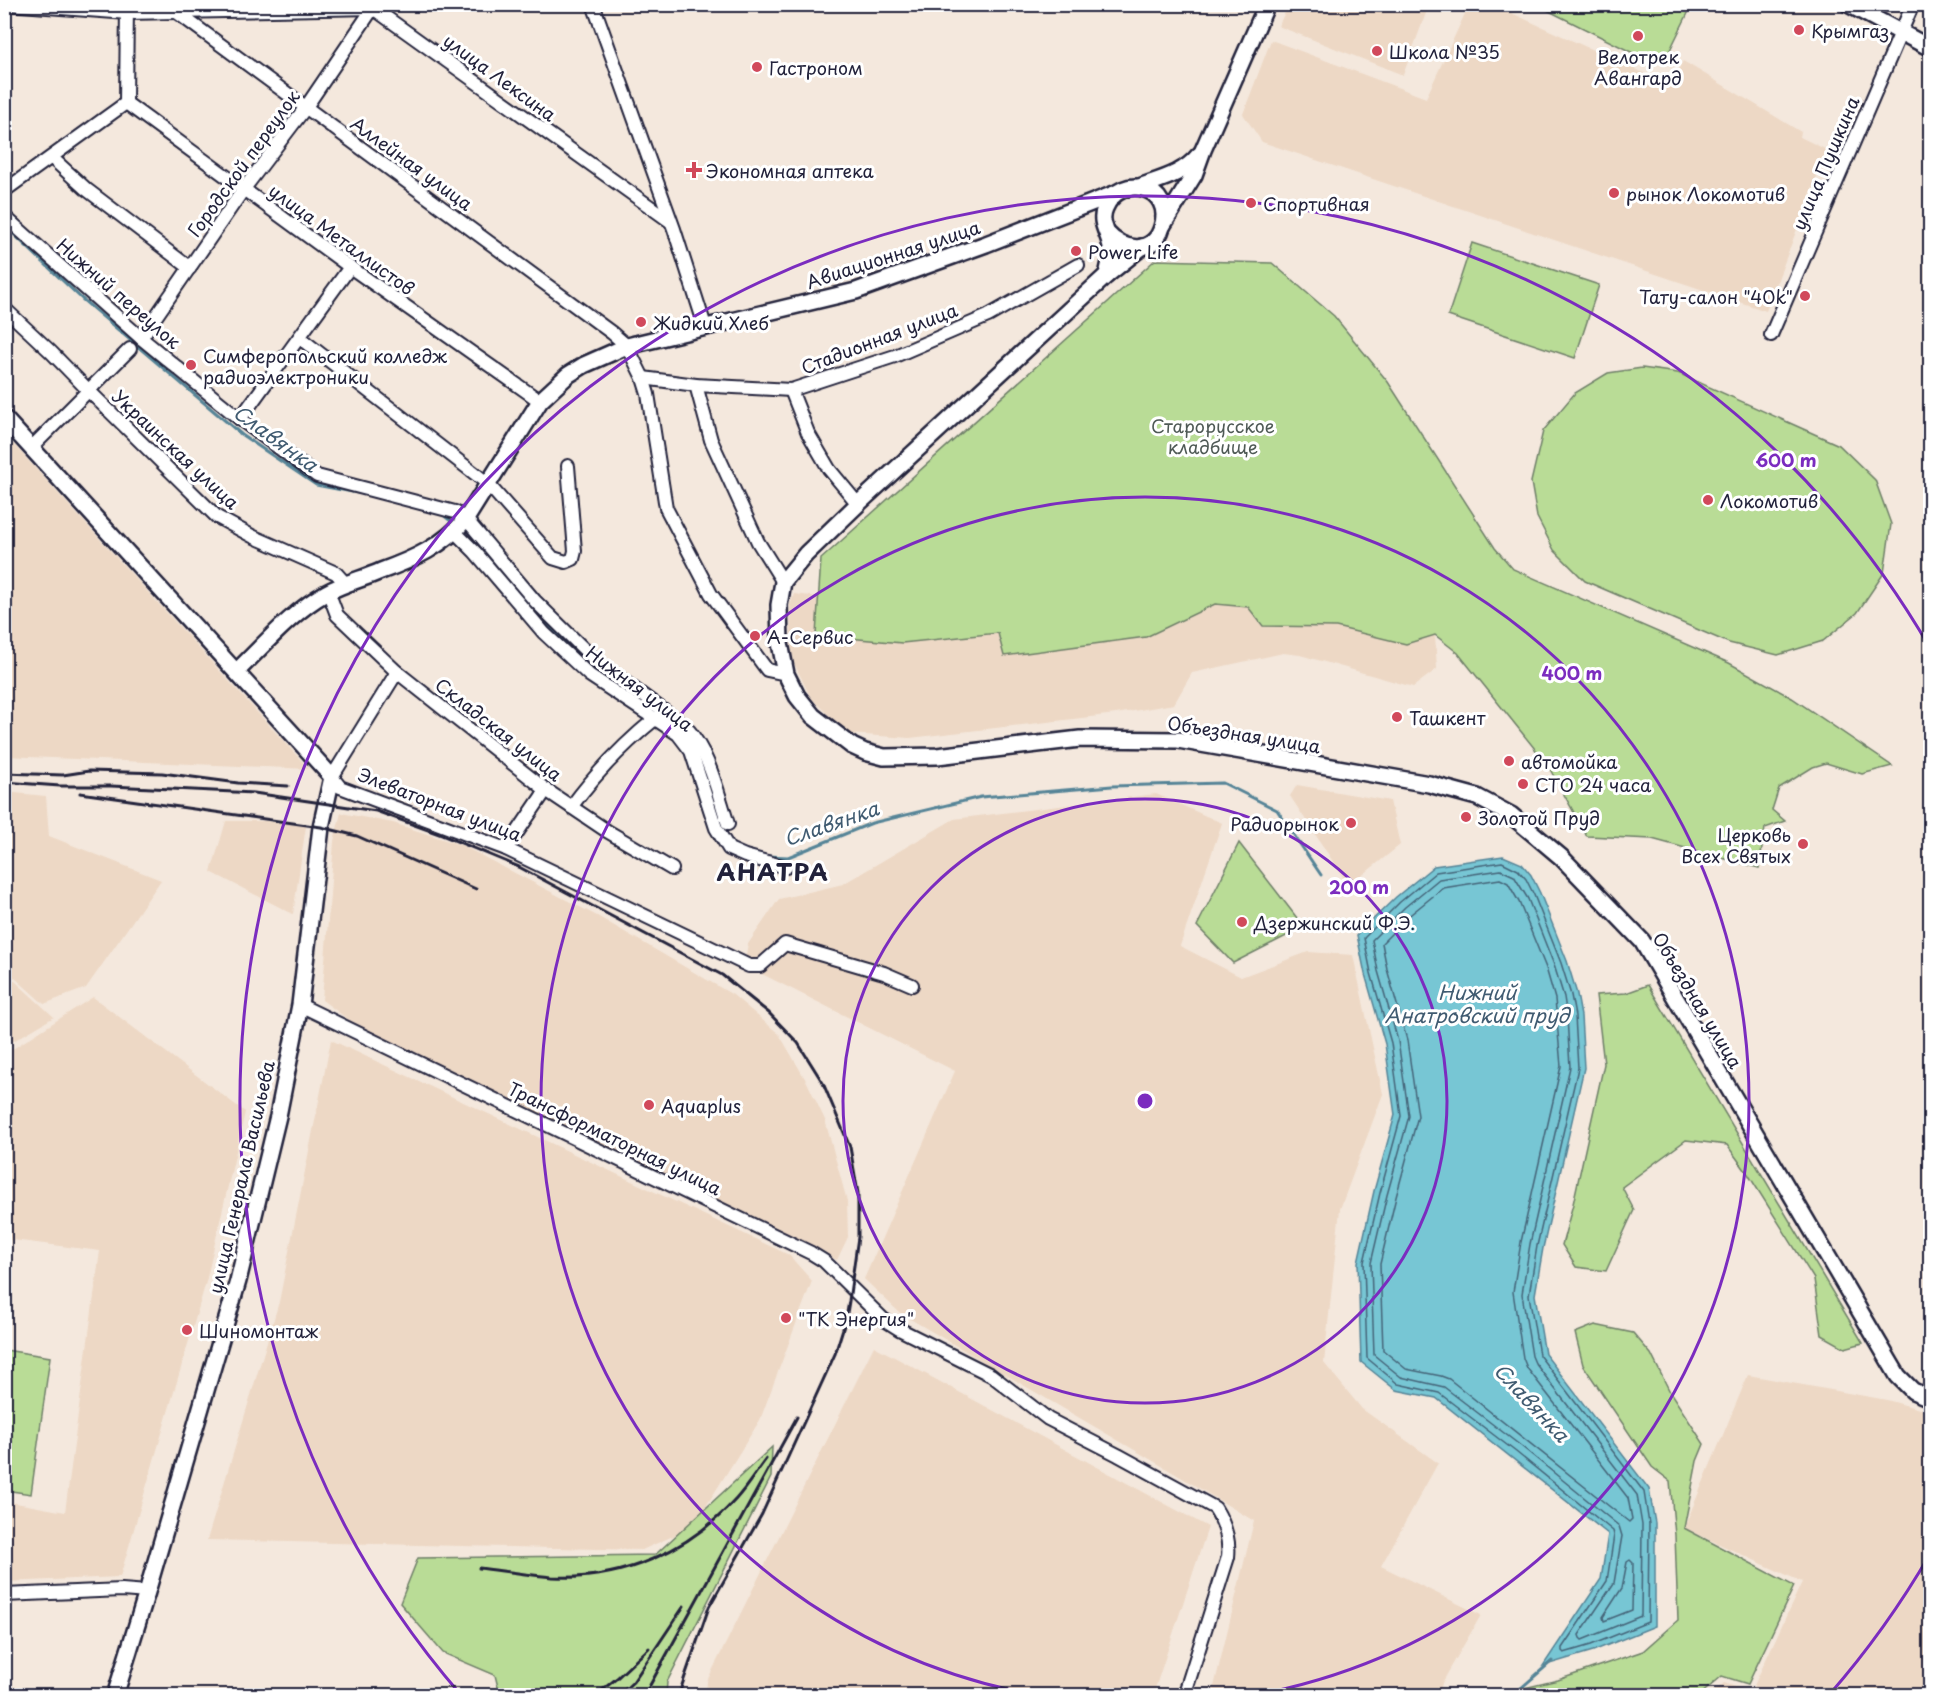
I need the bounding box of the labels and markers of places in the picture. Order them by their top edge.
place label: Крымгаз [1811,17,1889,44]
marker: Крымгаз [1792,23,1806,37]
marker: Велотрек Авангард [1631,29,1645,43]
place label: Школа №35 [1389,38,1500,65]
place label: Велотрек Авангард [1594,43,1682,91]
marker: Школа №35 [1370,44,1384,58]
place label: Гастроном [769,54,863,81]
marker: Гастроном [750,60,764,74]
place label: Экономная аптека [706,157,875,184]
marker: Экономная аптека [687,163,701,177]
place label: рынок Локомотив [1626,180,1785,207]
marker: рынок Локомотив [1607,186,1621,200]
place label: Спортивная [1263,190,1370,217]
marker: Спортивная [1244,196,1258,210]
place label: Power Life [1088,238,1178,265]
marker: Power Life [1069,244,1083,258]
place label: Тату-салон "40k" [1639,283,1793,310]
marker: Тату-салон "40k" [1798,289,1812,303]
place label: Жидкий Хлеб [653,309,769,336]
marker: Жидкий Хлеб [634,315,648,329]
place label: Симферопольский колледж радиоэлектроники [203,342,447,390]
marker: Симферопольский колледж радиоэлектроники [184,358,198,372]
place label: Локомотив [1720,487,1818,514]
marker: Локомотив [1701,493,1715,507]
place label: А-Сервис [767,623,854,650]
marker: А-Сервис [748,629,762,643]
place label: Ташкент [1409,704,1486,731]
marker: Ташкент [1390,710,1404,724]
place label: автомойка [1521,748,1618,775]
marker: автомойка [1502,754,1516,768]
place label: СТО 24 часа [1535,771,1652,798]
marker: СТО 24 часа [1516,777,1530,791]
place label: Золотой Пруд [1478,804,1600,831]
place label: Радиорынок [1230,810,1339,837]
marker: Золотой Пруд [1459,810,1473,824]
marker: Радиорынок [1344,816,1358,830]
place label: Церковь Всех Святых [1681,821,1791,869]
marker: Церковь Всех Святых [1796,837,1810,851]
place label: Дзержинский Ф.Э. [1253,909,1415,936]
marker: Дзержинский Ф.Э. [1235,915,1249,929]
centre of rings [1135,1091,1155,1111]
place label: Aquaplus [661,1092,741,1119]
marker: Aquaplus [642,1098,656,1112]
place label: "ТК Энергия" [798,1305,914,1332]
marker: "ТК Энергия" [779,1311,793,1325]
place label: Шиномонтаж [199,1317,319,1344]
marker: Шиномонтаж [180,1323,194,1337]

